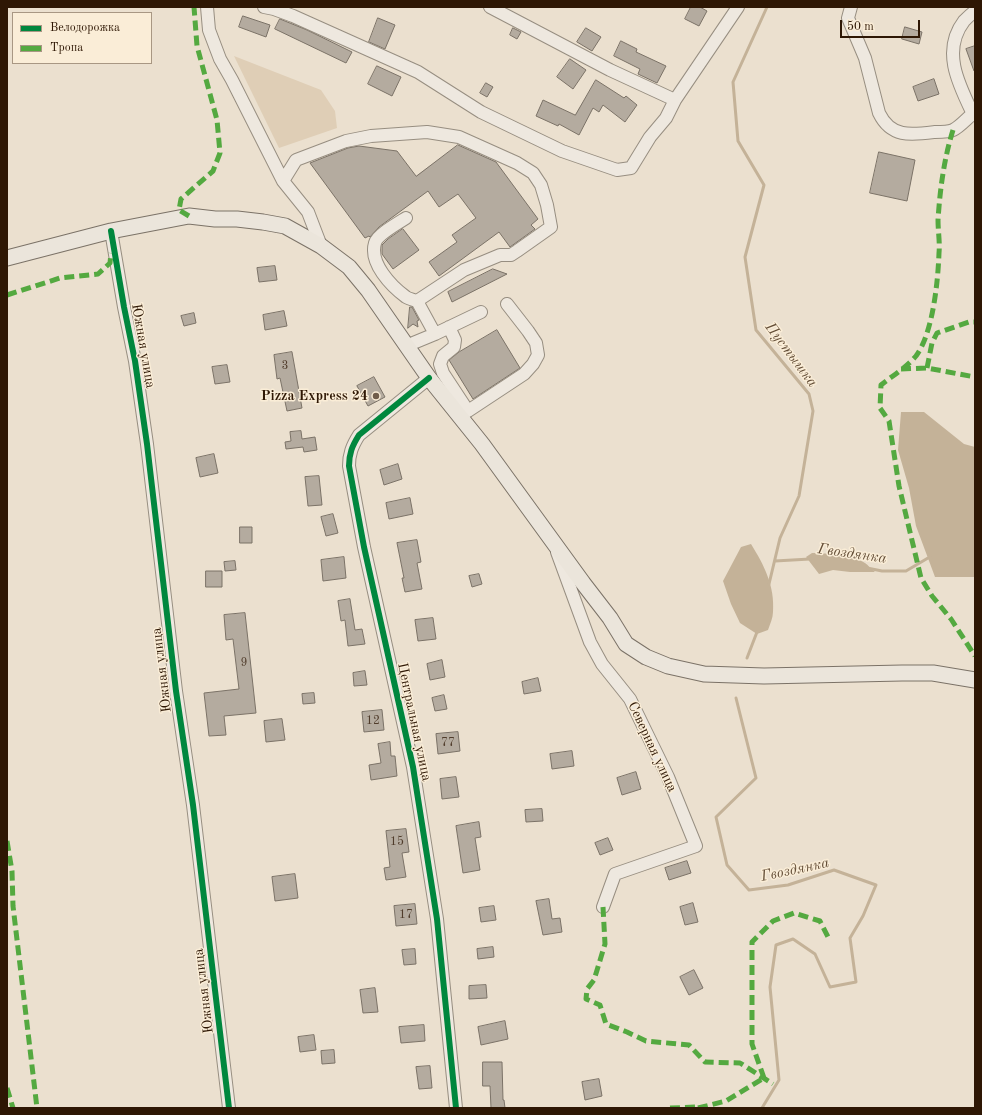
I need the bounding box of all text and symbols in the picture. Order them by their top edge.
legend [12,12,152,64]
scale bar [842,12,922,38]
text: 50 m [847,21,874,33]
text: Велодорожка [50,22,120,34]
text: Тропа [50,42,83,54]
street label: Южная улица [127,302,159,390]
water label: Пустышка [761,319,821,391]
house number: 3 [282,359,288,373]
place label: Pizza Express 24 [261,388,368,404]
marker: Pizza Express 24 [371,391,381,401]
water label: Гвоздянка [816,540,888,568]
street label: Южная улица [148,626,176,714]
house number: 9 [241,656,247,670]
street label: Центральная улица [393,661,435,783]
street label: Северная улица [624,699,680,795]
house number: 12 [366,714,380,728]
house number: 77 [441,736,455,750]
house number: 15 [390,835,404,849]
water label: Гвоздянка [759,854,831,886]
house number: 17 [399,908,413,922]
street label: Южная улица [190,947,218,1035]

